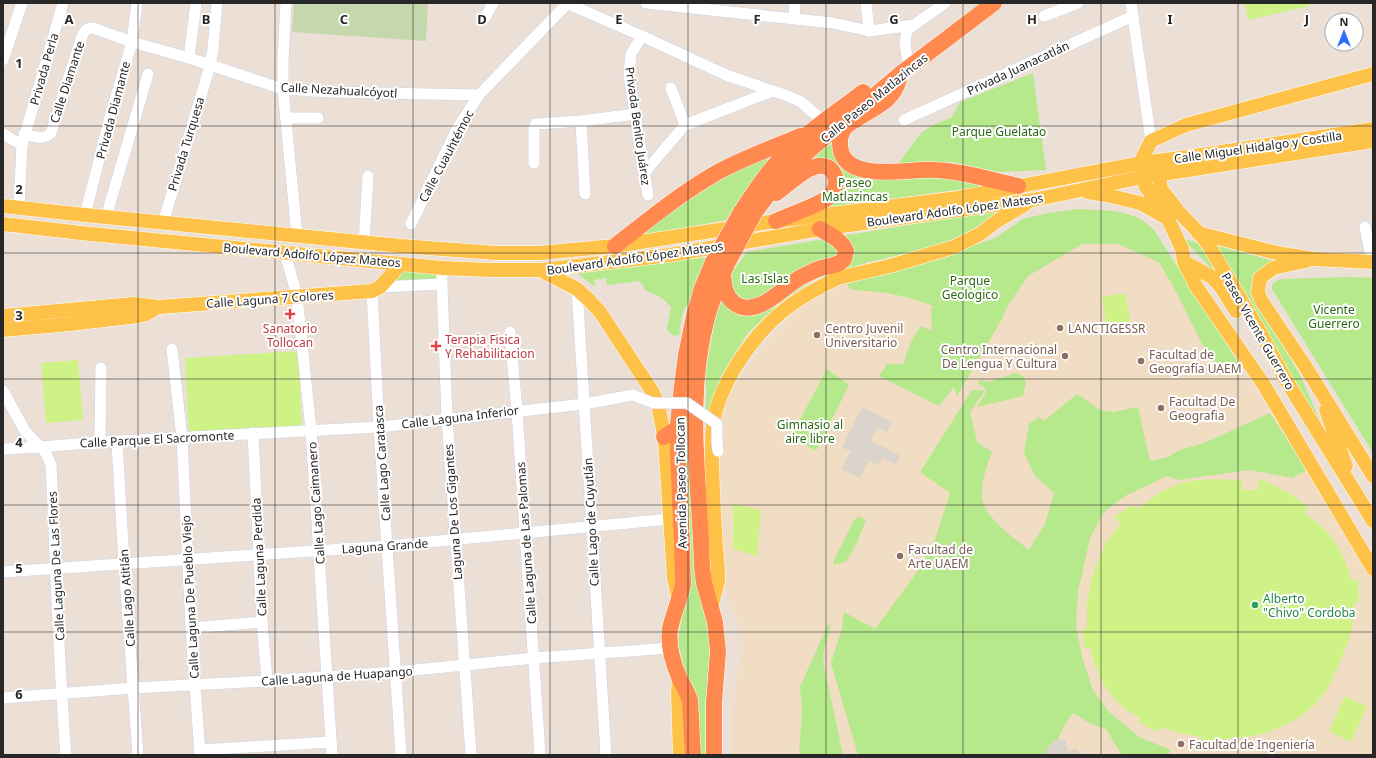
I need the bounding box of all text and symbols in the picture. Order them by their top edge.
text: A [65,10,74,28]
text: B [202,10,210,28]
text: C [340,10,348,28]
text: D [477,10,487,28]
text: E [615,10,623,28]
text: F [753,10,761,28]
text: G [889,10,899,28]
text: H [1027,10,1037,28]
text: I [1167,10,1173,28]
text: J [1304,10,1309,28]
north arrow [1324,12,1364,52]
text: N [1340,14,1348,29]
street label: Privada Perla [26,31,62,107]
street label: Privada Juanacatlán [964,37,1072,99]
street label: Calle Diamante [46,39,88,125]
street label: Calle Paseo Matlazincas [817,49,931,147]
text: 1 [15,54,23,72]
street label: Privada Diamante [92,59,134,161]
street label: Privada Benito Juárez [621,66,655,187]
street label: Calle Nezahualcóyotl [280,78,398,102]
street label: Privada Turquesa [164,95,208,193]
street label: Calle Cuauhtémoc [414,107,478,205]
park label: Parque Guelatao [952,123,1046,140]
street label: Calle Miguel Hidalgo y Costilla [1173,127,1343,167]
park label: Paseo Matlazincas [822,174,888,205]
text: 2 [15,180,23,198]
street label: Boulevard Adolfo López Mateos [866,189,1045,231]
street label: Boulevard Adolfo López Mateos [546,237,725,279]
street label: Boulevard Adolfo López Mateos [223,239,402,271]
street label: Paseo Vicente Guerrero [1217,269,1299,393]
park label: Las Islas [741,270,789,287]
park label: Parque Geologico [942,272,998,303]
street label: Calle Laguna 7 Colores [206,286,335,312]
park label: Vicente Guerrero [1308,301,1360,332]
text: 3 [15,306,23,324]
marker: Sanatorio Tollocan [284,308,296,320]
place label: Sanatorio Tollocan [263,320,317,351]
place label: Centro Juvenil Universitario [825,320,903,351]
place label: LANCTIGESSR [1068,320,1146,337]
marker: LANCTIGESSR [1055,323,1065,333]
marker: Centro Juvenil Universitario [812,330,822,340]
place label: Terapia Fisica Y Rehabilitacion [445,331,535,362]
marker: Terapia Fisica Y Rehabilitacion [430,340,442,352]
place label: Centro Internacional De Lengua Y Cultura [941,341,1057,372]
place label: Facultad de Geografía UAEM [1149,346,1242,377]
marker: Centro Internacional De Lengua Y Cultura [1060,351,1070,361]
marker: Facultad de Geografía UAEM [1136,356,1146,366]
place label: Facultad De Geografia [1169,393,1236,424]
street label: Calle Laguna Inferior [400,401,520,433]
marker: Facultad De Geografia [1156,403,1166,413]
street label: Calle Lago Caratasca [369,404,395,522]
park label: Gimnasio al aire libre [777,416,843,447]
street label: Avenida Paseo Tollocan [671,417,691,549]
street label: Calle Parque El Sacromonte [79,426,235,452]
text: 4 [15,433,23,451]
street label: Calle Lago Caimanero [303,441,329,565]
street label: Laguna De Los Gigantes [440,443,466,581]
street label: Calle Lago de Cuyutlán [579,457,603,587]
street label: Calle Laguna de Las Palomas [512,461,540,625]
street label: Calle Laguna De Las Flores [44,490,68,641]
street label: Calle Laguna Perdida [247,497,271,617]
street label: Calle Laguna De Pueblo Viejo [177,515,203,679]
street label: Laguna Grande [341,534,429,558]
place label: Facultad de Arte UAEM [908,541,973,572]
street label: Calle Lago Atitlán [115,549,139,647]
marker: Facultad de Arte UAEM [895,551,905,561]
text: 5 [15,559,23,577]
place label: Alberto "Chivo" Cordoba [1263,590,1356,621]
marker: Alberto "Chivo" Cordoba [1250,600,1260,610]
street label: Calle Laguna de Huapango [261,662,413,690]
text: 6 [15,685,23,703]
place label: Facultad de Ingeniería [1189,736,1315,753]
marker: Facultad de Ingeniería [1176,739,1186,749]

